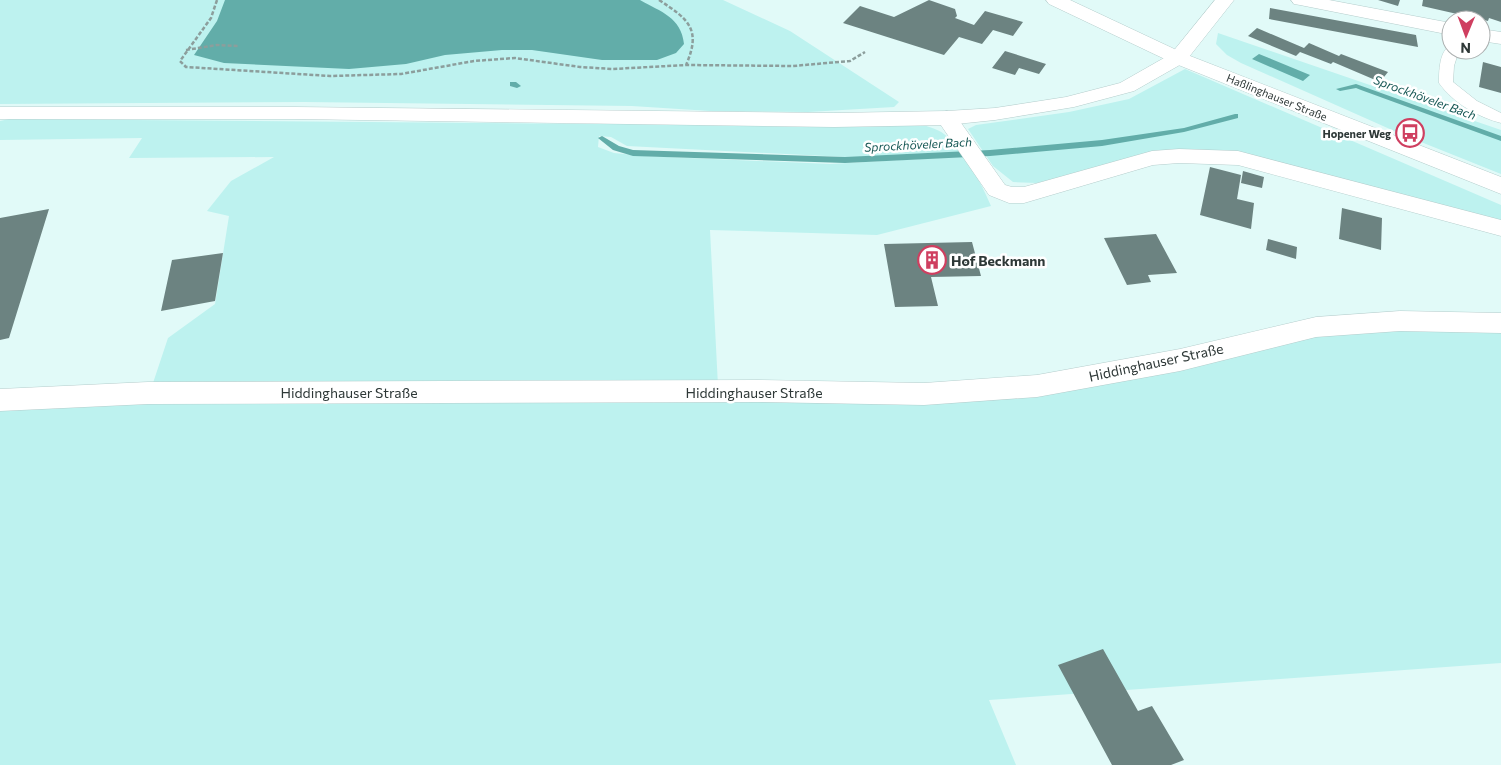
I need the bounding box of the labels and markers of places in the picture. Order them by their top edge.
bus stop icon: Hopener Weg [1395,118,1425,148]
place label: Hopener Weg [1322,127,1391,140]
building icon: Hof Beckmann [917,245,947,275]
place label: Hof Beckmann [951,252,1045,269]

